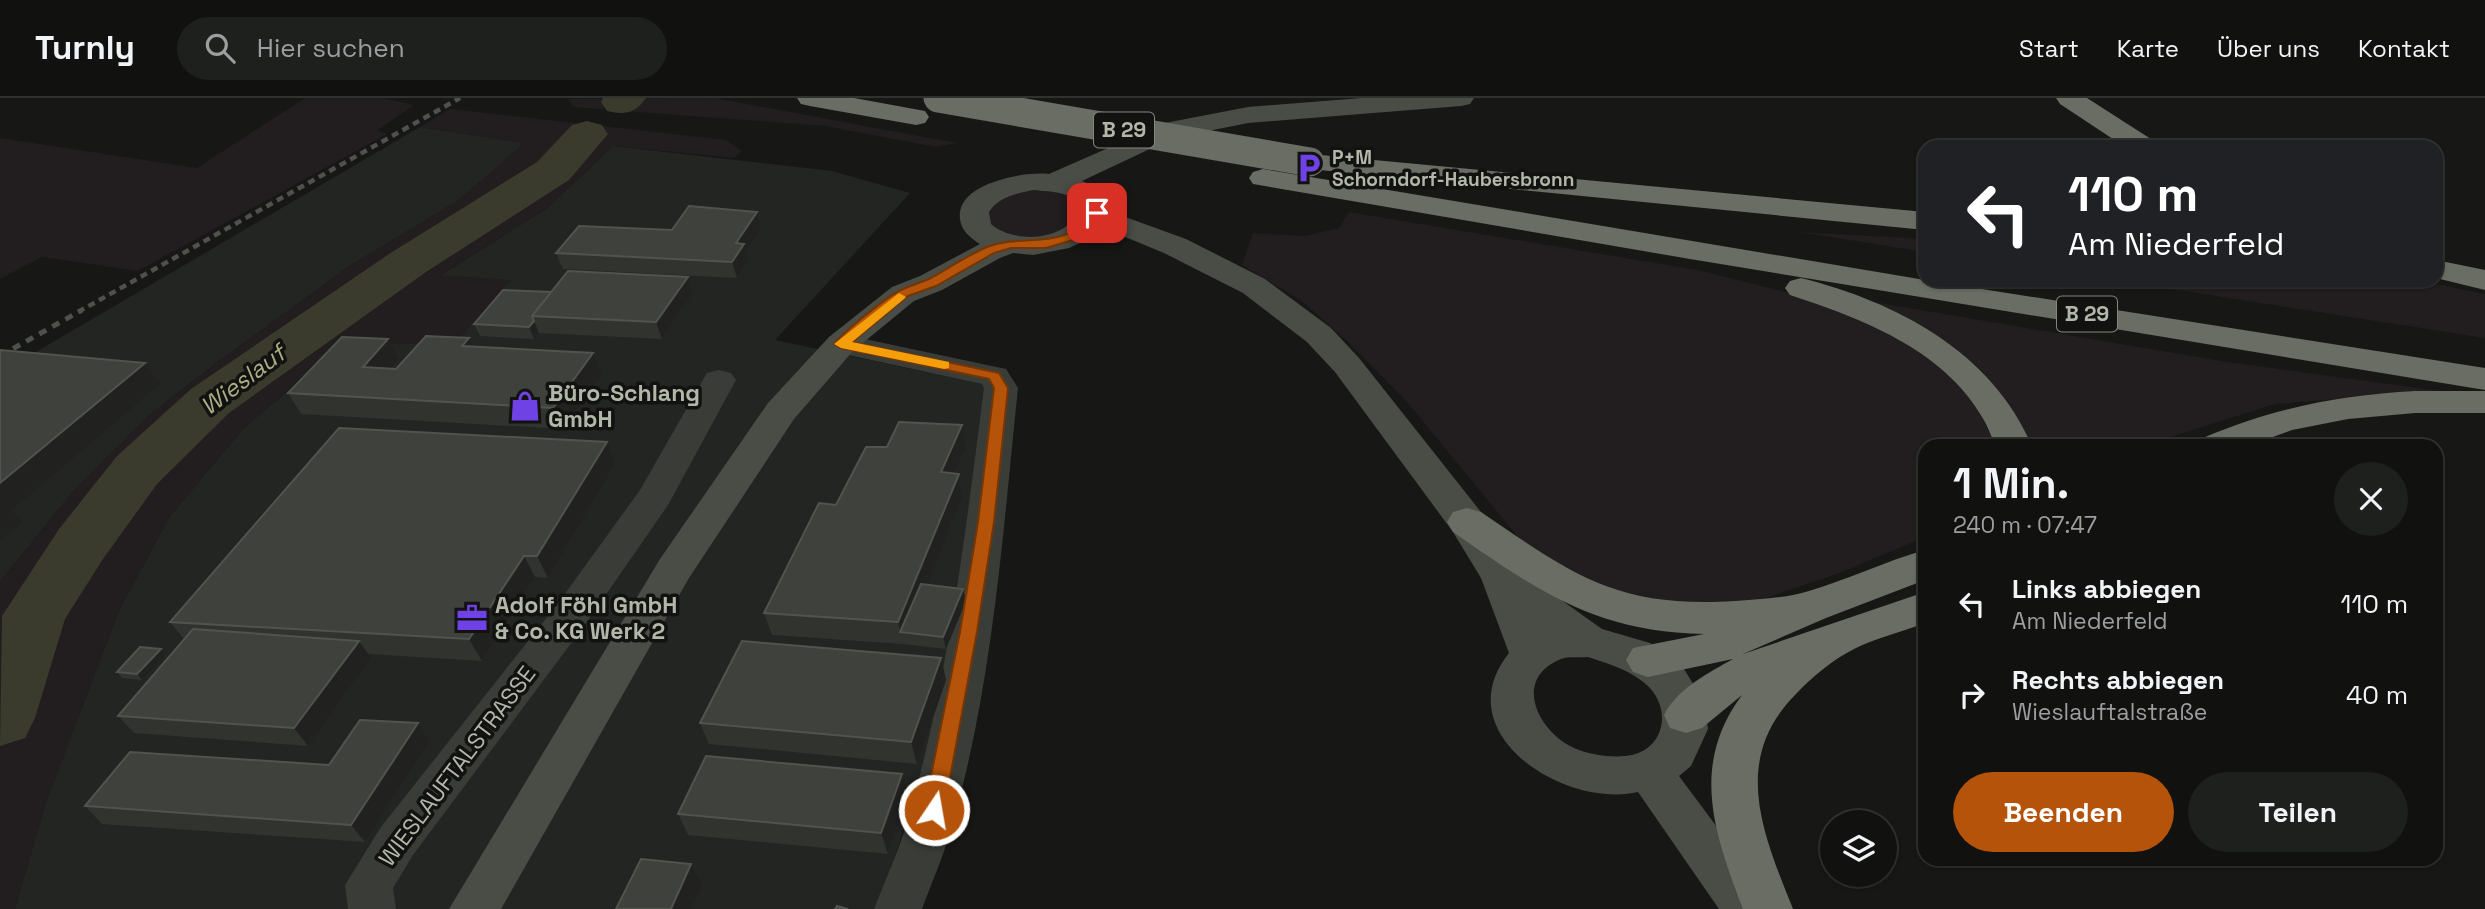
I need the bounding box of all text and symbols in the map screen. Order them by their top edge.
search box [177,17,667,80]
text: Turnly [35,27,135,69]
icon: search [201,29,239,67]
text: Hier suchen [257,31,405,65]
text: Start [2019,33,2079,64]
text: Karte [2117,33,2179,64]
text: Über uns [2217,33,2320,64]
text: Kontakt [2358,33,2450,64]
road number: B 29 [1094,112,1154,148]
place label: P+M Schorndorf-Haubersbronn [1332,145,1574,192]
parking icon: P+M Schorndorf-Haubersbronn [1292,151,1326,185]
text: 110 m [2068,163,2198,225]
icon: left [1953,168,2044,259]
pin [1067,183,1127,243]
icon: arrive [1078,194,1116,232]
text: Am Niederfeld [2068,224,2284,264]
road number: B 29 [2057,296,2117,332]
water label: Wieslauf [194,336,294,422]
place label: Büro-Schlang GmbH [548,378,700,434]
shop icon: Büro-Schlang GmbH [508,389,542,423]
text: 1 Min. [1953,457,2069,510]
button: close [2334,462,2408,536]
text: 240 m · 07:47 [1953,510,2097,540]
text: Links abbiegen [2012,572,2201,606]
icon: left [1953,585,1991,623]
text: 110 m [2341,587,2408,621]
place label: Adolf Föhl GmbH & Co. KG Werk 2 [495,590,677,646]
office icon: Adolf Föhl GmbH & Co. KG Werk 2 [455,601,489,635]
text: Am Niederfeld [2012,606,2167,636]
street label: WIESLAUFTALSTRASSE [372,660,542,872]
text: Rechts abbiegen [2012,663,2224,697]
icon: right [1953,676,1991,714]
text: 40 m [2346,678,2408,712]
text: Wieslauftalstraße [2012,697,2207,727]
button: Beenden [1953,772,2174,852]
button: Teilen [2188,772,2408,852]
position arrow [897,773,971,847]
map controls [1820,810,1897,887]
button: layers [1820,810,1897,887]

